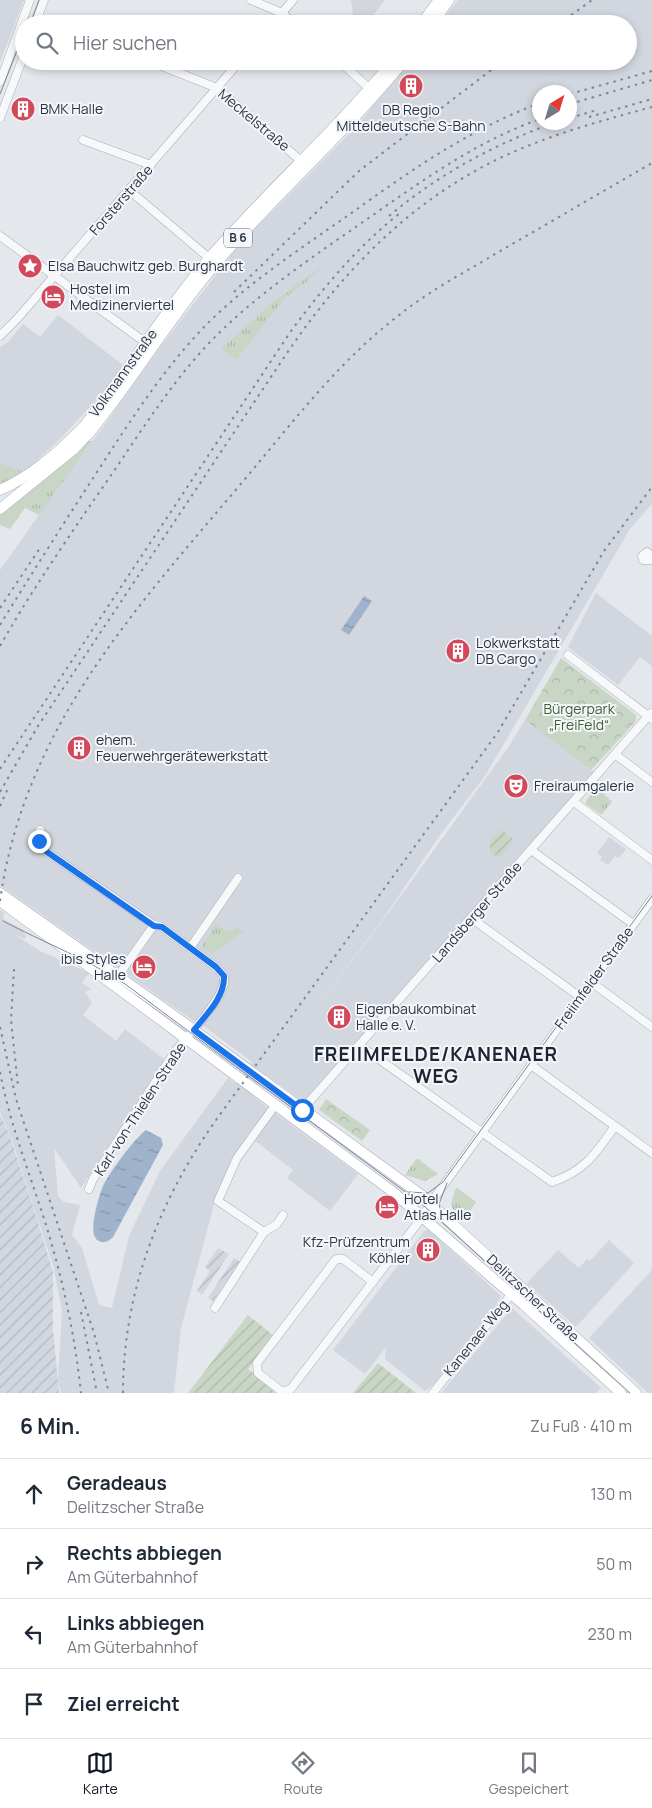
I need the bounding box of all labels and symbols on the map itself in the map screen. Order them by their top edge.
building icon: DB Regio Mitteldeutsche S-Bahn [398,73,424,99]
street label: Meckelstraße [214,84,294,155]
north arrow [532,85,577,130]
building icon: BMK Halle [10,96,36,122]
place label: BMK Halle [40,99,103,118]
place label: DB Regio Mitteldeutsche S-Bahn [336,100,486,135]
street label: Forsterstraße [85,160,157,239]
road number: B 6 [224,228,252,248]
place icon: Elsa Bauchwitz geb. Burghardt [17,253,43,279]
place label: Elsa Bauchwitz geb. Burghardt [48,256,244,275]
place label: Hostel im Medizinerviertel [70,279,174,314]
hotel icon: Hostel im Medizinerviertel [40,284,66,310]
street label: Volkmannstraße [84,325,161,421]
place label: Lokwerkstatt DB Cargo [476,633,560,668]
building icon: Lokwerkstatt DB Cargo [445,638,471,664]
park label: Bürgerpark „FreiFeld“ [543,699,616,734]
place label: ehem. Feuerwehrgerätewerkstatt [96,730,268,765]
building icon: ehem. Feuerwehrgerätewerkstatt [66,735,92,761]
theatre icon: Freiraumgalerie [503,773,529,799]
place label: Freiraumgalerie [534,776,634,795]
route end [28,830,51,853]
street label: Landsberger Straße [428,857,526,966]
street label: Freiimfelder Straße [550,923,637,1033]
place label: ibis Styles Halle [61,949,126,984]
hotel icon: ibis Styles Halle [131,954,157,980]
place label: Eigenbaukombinat Halle e. V. [356,999,477,1034]
building icon: Eigenbaukombinat Halle e. V. [326,1004,352,1030]
street label: Karl-von-Thielen-Straße [89,1038,190,1179]
district label: FREIIMFELDE/KANENAER WEG [314,1041,558,1089]
route start [291,1099,314,1122]
place label: Hotel Atlas Halle [404,1189,471,1224]
hotel icon: Hotel Atlas Halle [374,1194,400,1220]
place label: Kfz-Prüfzentrum Köhler [303,1232,410,1267]
building icon: Kfz-Prüfzentrum Köhler [415,1237,441,1263]
street label: Delitzscher Straße [483,1250,584,1345]
street label: Kanenaer Weg [439,1295,512,1380]

